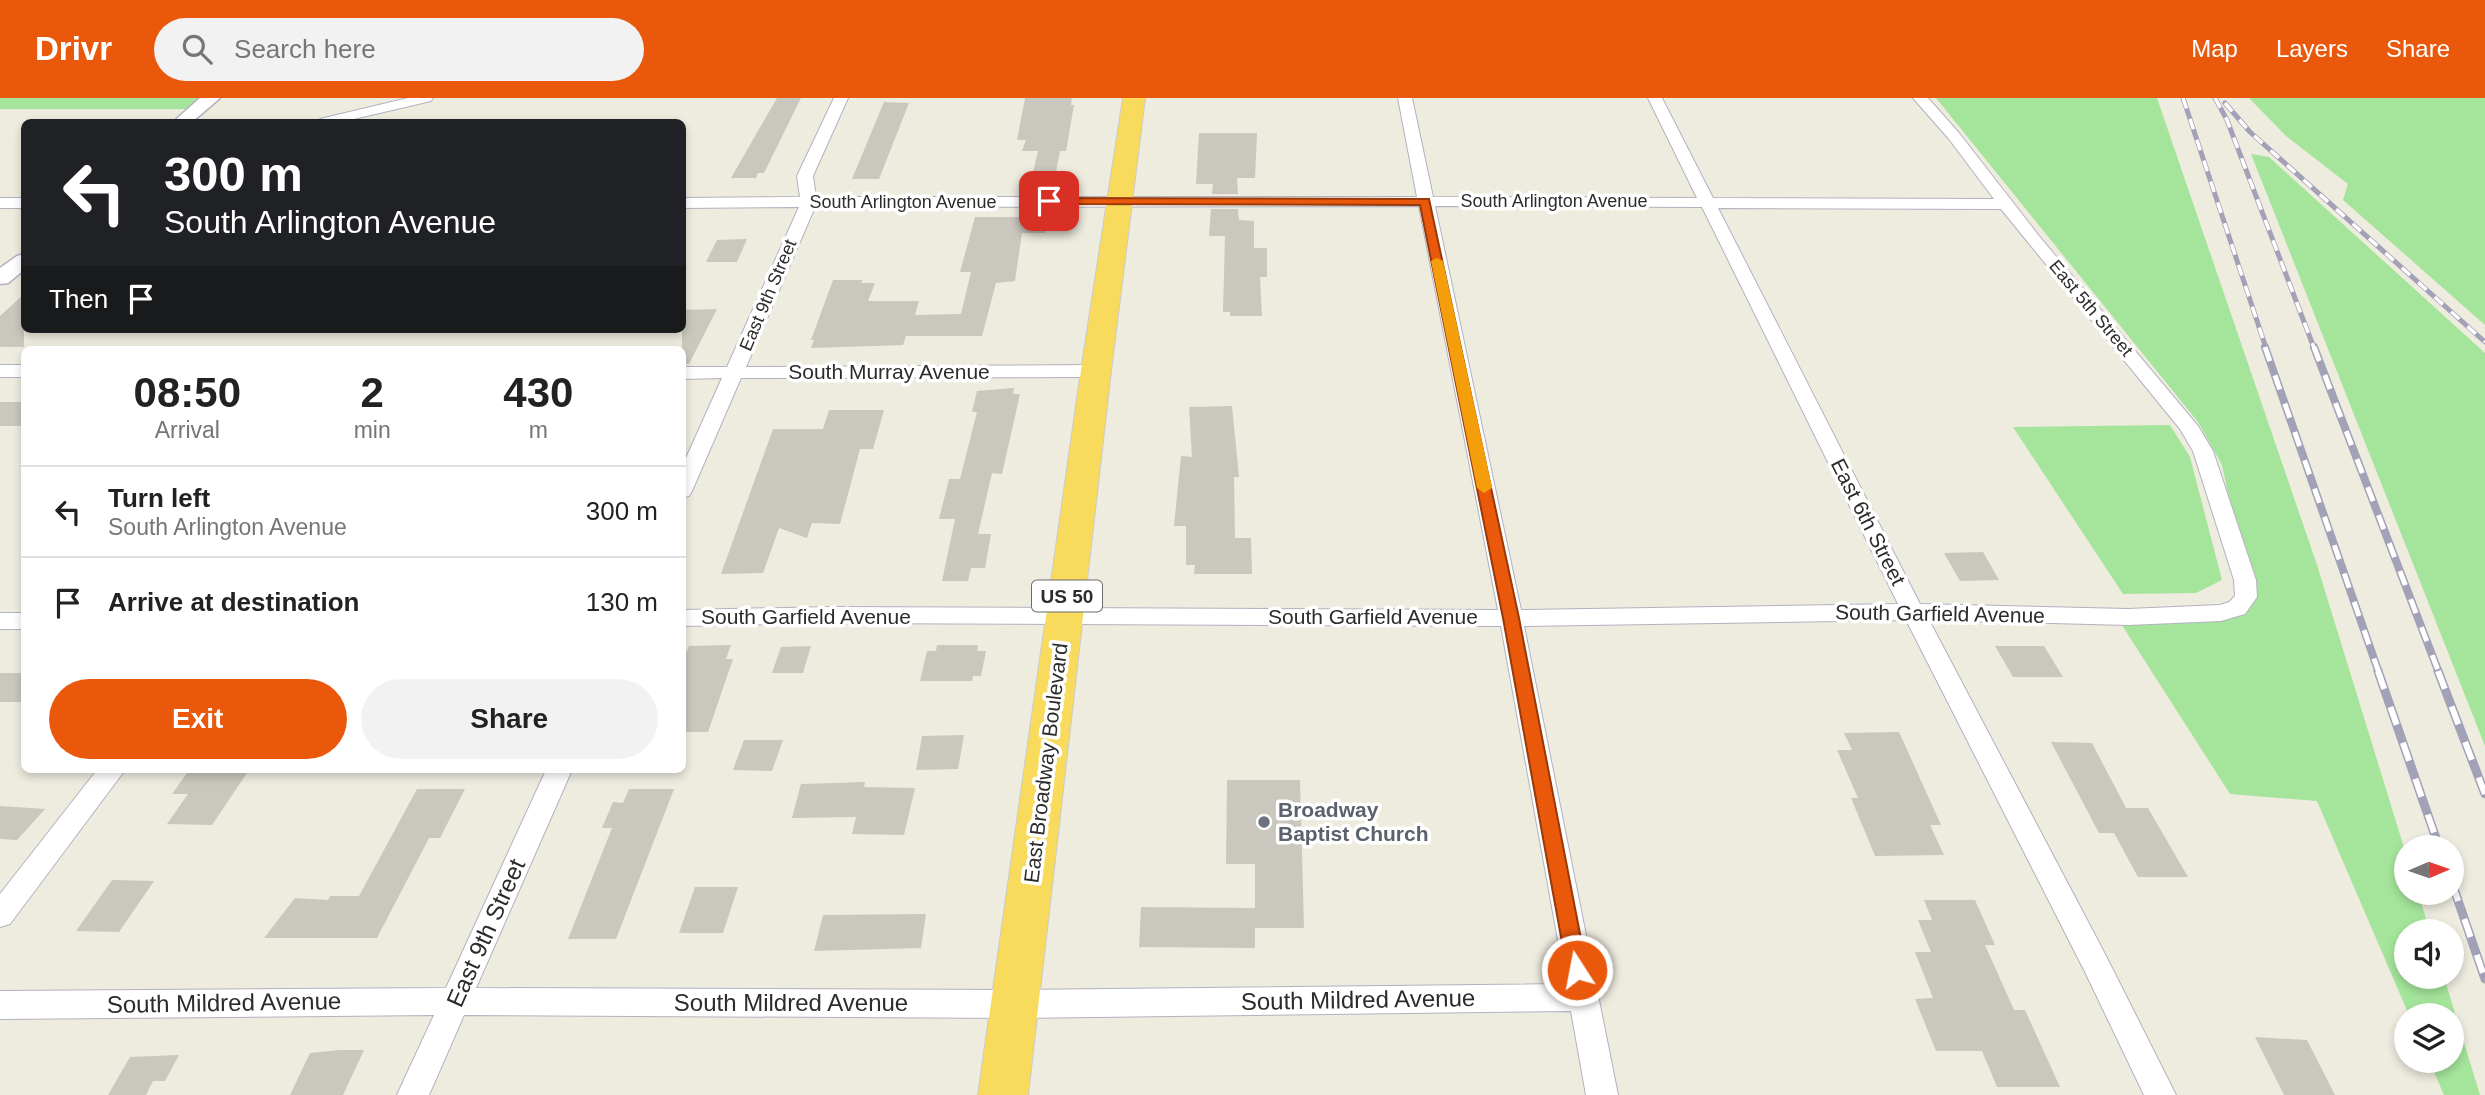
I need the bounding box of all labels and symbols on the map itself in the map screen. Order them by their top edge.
pin [1019,171,1079,231]
street label: South Arlington Avenue [1461,191,1647,211]
street label: South Arlington Avenue [810,192,996,212]
street label: East 9th Street [736,236,800,354]
street label: East 5th Street [2045,256,2137,360]
street label: South Murray Avenue [788,360,990,383]
street label: East 6th Street [1827,455,1910,589]
road number: US 50 [1032,580,1102,611]
street label: South Garfield Avenue [1835,600,2045,627]
street label: South Garfield Avenue [701,605,911,628]
street label: South Garfield Avenue [1268,605,1478,628]
street label: East Broadway Boulevard [1019,642,1072,884]
place label: Broadway Baptist Church [1278,798,1429,845]
marker: Broadway Baptist Church [1256,814,1272,830]
north arrow [2394,835,2464,905]
street label: East 9th Street [441,854,530,1011]
position arrow [1540,933,1614,1007]
street label: South Mildred Avenue [1241,984,1475,1015]
street label: South Mildred Avenue [107,987,341,1018]
street label: South Mildred Avenue [674,989,908,1016]

